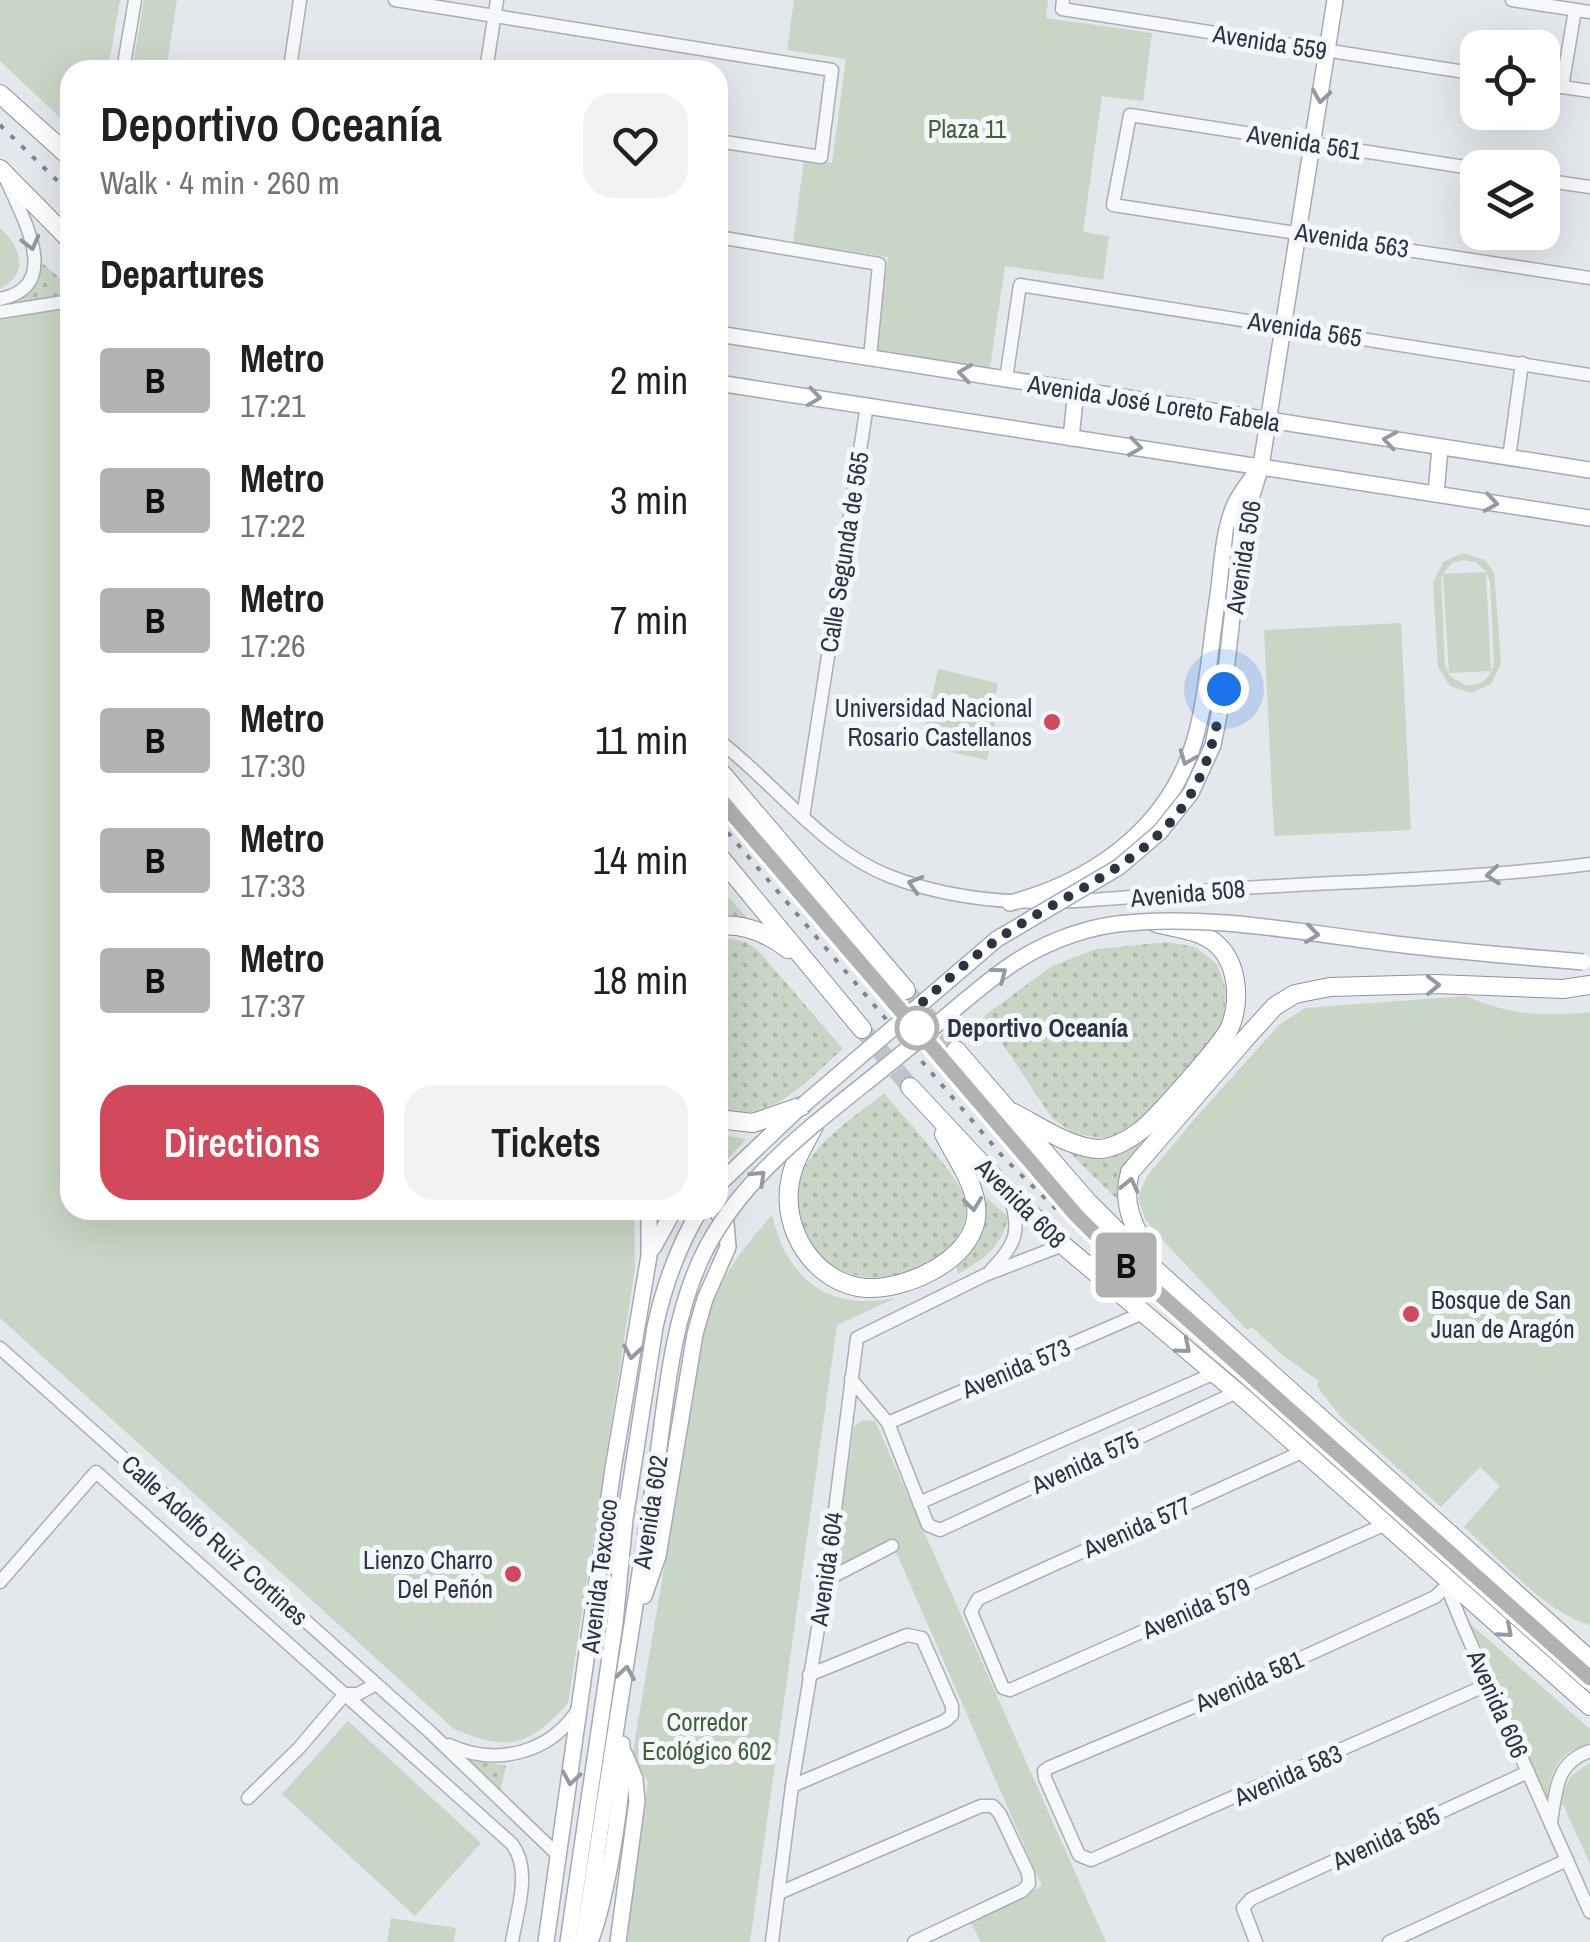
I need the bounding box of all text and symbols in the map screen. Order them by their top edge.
street label: Avenida 559 [1210,16,1329,68]
map controls [1460,30,1560,250]
button: locate [1460,30,1560,130]
one-way arrow [1311,88,1332,105]
text: Deportivo Oceanía [100,91,442,156]
button: heart [583,93,688,198]
park label: Plaza 11 [928,112,1007,146]
street label: Avenida 561 [1244,116,1364,168]
button: layers [1460,150,1560,250]
text: Walk · 4 min · 260 m [100,161,340,204]
street label: Avenida 563 [1292,214,1411,266]
one-way arrow [19,233,40,251]
text: Departures [100,249,265,300]
street label: Avenida 565 [1245,303,1364,355]
text: Metro [240,333,325,384]
text: 2 min [610,355,688,406]
text: B [145,357,165,404]
one-way arrow [957,363,973,384]
street label: Avenida José Loreto Fabela [1024,366,1283,440]
text: 17:21 [240,384,306,427]
one-way arrow [806,386,822,407]
one-way arrow [1381,431,1398,452]
one-way arrow [1127,436,1143,457]
street label: Calle Segunda de 565 [811,449,877,655]
text: Metro [240,453,325,504]
text: 3 min [610,475,688,526]
text: B [145,477,165,524]
one-way arrow [1482,492,1499,513]
street label: Avenida 506 [1217,498,1269,617]
text: 17:22 [240,504,306,547]
text: Metro [240,573,325,624]
text: 7 min [610,595,688,646]
text: B [145,597,165,644]
text: 17:26 [240,624,306,667]
your location [1199,664,1249,714]
place label: Universidad Nacional Rosario Castellanos [835,691,1032,754]
text: Metro [240,693,325,744]
marker: Universidad Nacional Rosario Castellanos [1041,711,1063,733]
text: 11 min [595,715,688,766]
text: B [145,717,165,764]
text: 17:30 [240,744,306,787]
one-way arrow [1178,748,1198,766]
text: Metro [240,813,325,864]
text: 14 min [593,835,688,886]
text: B [145,837,165,884]
text: 17:33 [240,864,306,907]
one-way arrow [1485,864,1501,886]
street label: Avenida 508 [1128,871,1247,915]
one-way arrow [907,875,924,895]
one-way arrow [1304,922,1321,943]
text: Metro [240,933,325,984]
text: 18 min [593,955,688,1006]
text: B [145,957,165,1004]
one-way arrow [989,969,1007,986]
one-way arrow [1426,974,1442,996]
text: 17:37 [240,984,306,1027]
marker: Deportivo Oceanía [896,1007,938,1049]
place label: Deportivo Oceanía [947,1011,1129,1045]
button: Directions [100,1085,384,1200]
button: Tickets [404,1085,688,1200]
street label: Avenida 608 [968,1150,1074,1256]
one-way arrow [747,1171,766,1189]
one-way arrow [1118,1176,1139,1193]
one-way arrow [962,1197,983,1213]
line badge: B [1094,1232,1158,1298]
text: B [1116,1242,1136,1289]
place label: Bosque de San Juan de Aragón [1431,1283,1575,1346]
marker: Bosque de San Juan de Aragón [1400,1303,1422,1325]
street label: Avenida 573 [956,1330,1075,1406]
one-way arrow [1172,1335,1190,1353]
one-way arrow [622,1344,643,1361]
street label: Avenida 575 [1025,1422,1144,1502]
street label: Calle Adolfo Ruiz Cortines [114,1447,316,1633]
street label: Avenida 602 [624,1453,676,1572]
street label: Avenida 577 [1077,1488,1196,1566]
street label: Avenida Texcoco [573,1497,625,1656]
street label: Avenida 604 [801,1510,851,1629]
place label: Lienzo Charro Del Peñón [363,1543,493,1606]
marker: Lienzo Charro Del Peñón [502,1563,524,1585]
street label: Avenida 579 [1136,1569,1255,1647]
one-way arrow [1494,1620,1512,1638]
street label: Avenida 581 [1189,1642,1309,1720]
street label: Avenida 606 [1459,1644,1537,1763]
one-way arrow [615,1665,636,1681]
park label: Corredor Ecológico 602 [642,1705,772,1768]
street label: Avenida 583 [1228,1736,1347,1814]
one-way arrow [561,1770,582,1786]
street label: Avenida 585 [1326,1798,1445,1878]

